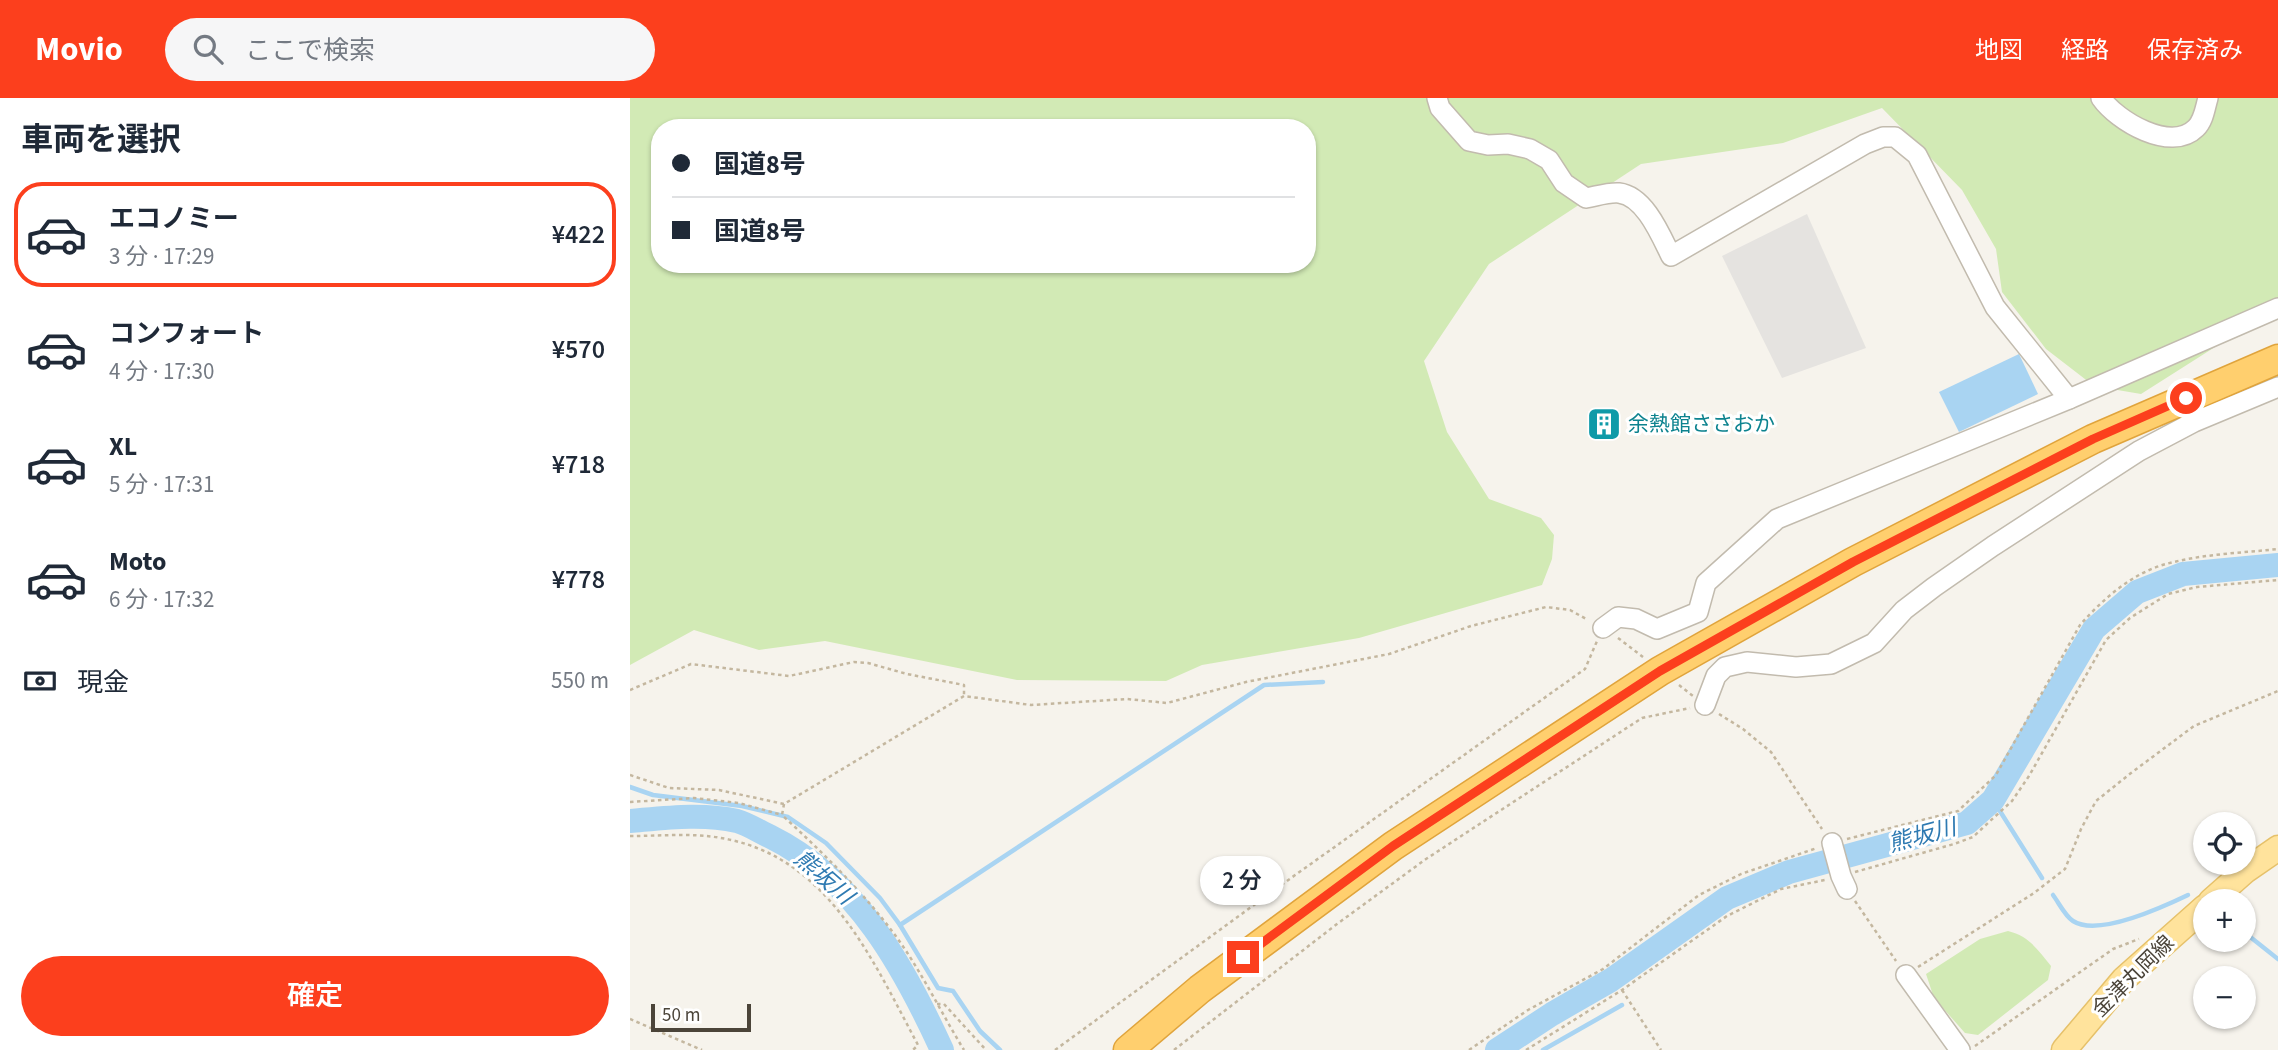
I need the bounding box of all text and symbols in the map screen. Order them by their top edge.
search box [165,18,655,81]
text: Movio [35,26,123,73]
icon: search [189,30,227,68]
text: ここで検索 [245,32,375,69]
text: 地図 [1975,33,2023,68]
text: 経路 [2061,33,2109,68]
text: 保存済み [2147,33,2243,68]
text: 車両を選択 [21,117,181,163]
text: 国道8号 [714,146,806,183]
text: エコノミー [109,200,239,237]
icon: car [25,203,88,266]
text: 国道8号 [714,213,806,250]
text: ¥422 [552,216,605,253]
text: 3 分 · 17:29 [109,240,214,273]
text: コンフォート [109,315,264,352]
icon: car [25,318,88,381]
text: ¥570 [552,331,605,368]
text: 4 分 · 17:30 [109,355,214,388]
route start [2170,382,2202,414]
building icon: 余熱館ささおか [1585,405,1623,443]
place label: 余熱館ささおか [1628,409,1775,439]
text: XL [109,428,137,465]
icon: car [25,433,88,496]
text: ¥718 [552,446,605,483]
text: 5 分 · 17:31 [109,468,214,501]
text: Moto [109,543,166,580]
icon: car [25,548,88,611]
text: ¥778 [552,561,605,598]
text: 6 分 · 17:32 [109,583,214,616]
icon: cash [21,662,59,700]
text: 現金 [77,664,129,701]
text: 550 m [551,664,609,697]
water label: 熊坂川 [1885,810,1963,860]
map controls [2193,812,2256,1029]
button: locate [2193,812,2256,875]
water label: 熊坂川 [787,842,863,914]
callout: 2 分 [1201,856,1285,904]
text: 2 分 [1222,864,1262,897]
button: + [2193,889,2256,952]
street label: 金津丸岡線 [2085,928,2181,1024]
route end [1227,941,1259,973]
button: 確定 [21,956,609,1036]
button: − [2193,966,2256,1029]
scale bar [651,1001,751,1033]
text: 50 m [662,1002,700,1029]

